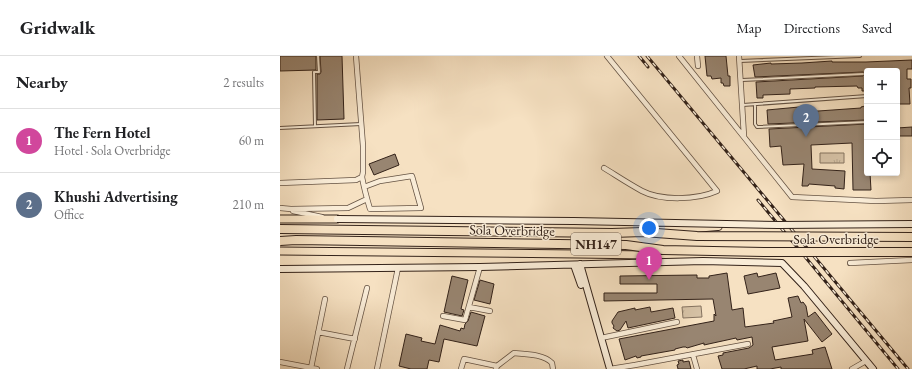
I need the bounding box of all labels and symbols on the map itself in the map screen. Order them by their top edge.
pin: 2 [793,104,819,137]
your location [639,218,659,238]
street label: Sola Overbridge [469,220,555,240]
street label: Sola Overbridge [793,230,879,248]
road number: NH147 [571,233,621,255]
pin: 1 [636,247,662,280]

